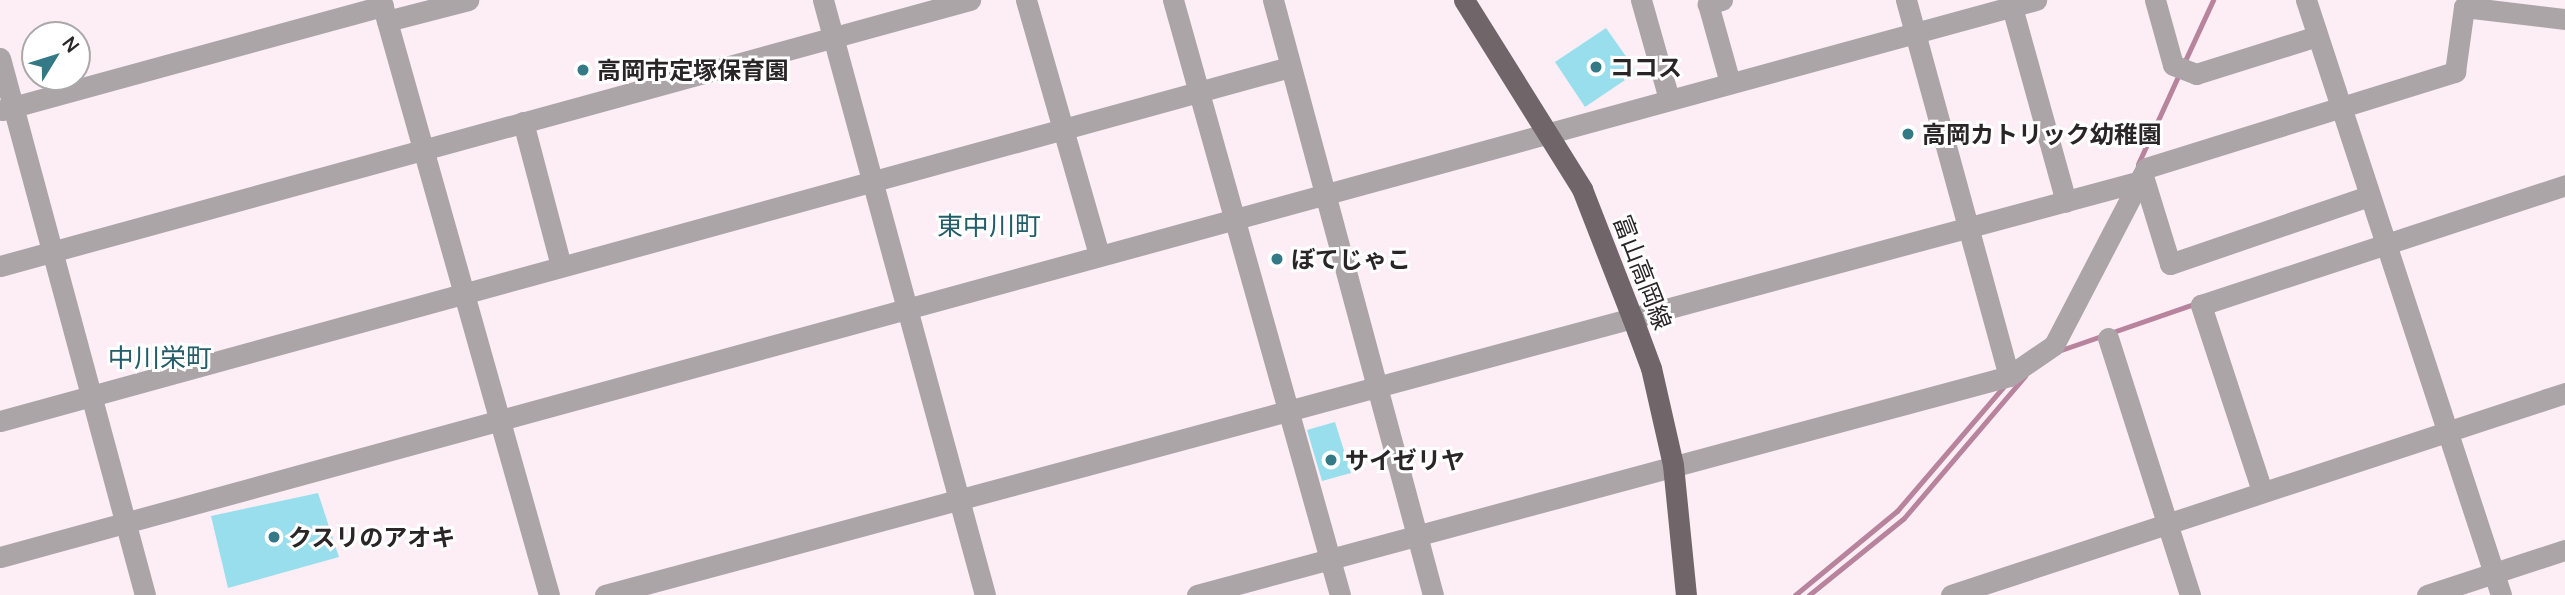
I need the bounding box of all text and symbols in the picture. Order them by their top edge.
north arrow [21,21,91,91]
text: N [57,31,85,58]
place label: ココス [1610,53,1682,81]
place label: 高岡市定塚保育園 [597,56,789,84]
marker: ココス [1588,59,1604,75]
marker: 高岡市定塚保育園 [575,62,591,78]
place label: 高岡カトリック幼稚園 [1922,120,2162,148]
marker: 高岡カトリック幼稚園 [1900,126,1916,142]
district label: 東中川町 [937,210,1041,242]
street label: 富山高岡線 [1608,211,1678,333]
place label: ぼてじゃこ [1291,245,1411,273]
marker: ぼてじゃこ [1269,251,1285,267]
district label: 中川栄町 [108,342,212,374]
place label: サイゼリヤ [1345,446,1465,474]
marker: サイゼリヤ [1323,452,1339,468]
place label: クスリのアオキ [288,523,456,551]
marker: クスリのアオキ [266,529,282,545]

